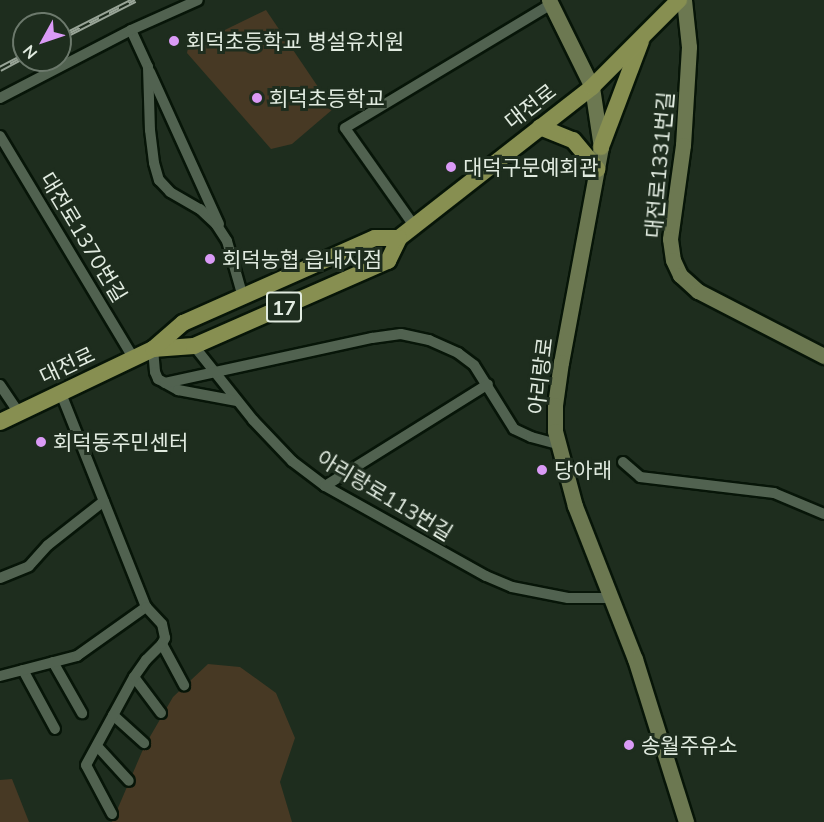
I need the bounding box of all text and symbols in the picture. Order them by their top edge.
north arrow [12,12,72,72]
place label: 회덕초등학교 병설유치원 [186,28,404,54]
marker: 회덕초등학교 병설유치원 [167,34,181,48]
text: N [18,41,41,63]
street label: 대전로 [499,78,561,134]
place label: 회덕초등학교 [269,85,385,111]
marker: 회덕초등학교 [250,91,264,105]
street label: 대전로1331번길 [640,91,678,239]
place label: 대덕구문예회관 [463,154,598,180]
marker: 대덕구문예회관 [444,160,458,174]
street label: 대전로1370번길 [35,168,133,306]
place label: 회덕농협 읍내지점 [222,246,382,272]
marker: 회덕농협 읍내지점 [203,252,217,266]
road number: 17 [266,290,302,324]
street label: 아리랑로 [523,336,557,416]
street label: 대전로 [35,341,99,389]
place label: 회덕동주민센터 [53,429,188,455]
marker: 회덕동주민센터 [34,435,48,449]
street label: 아리랑로113번길 [313,445,457,545]
place label: 당아래 [554,457,612,483]
marker: 당아래 [535,463,549,477]
place label: 송월주유소 [641,732,738,758]
marker: 송월주유소 [622,738,636,752]

